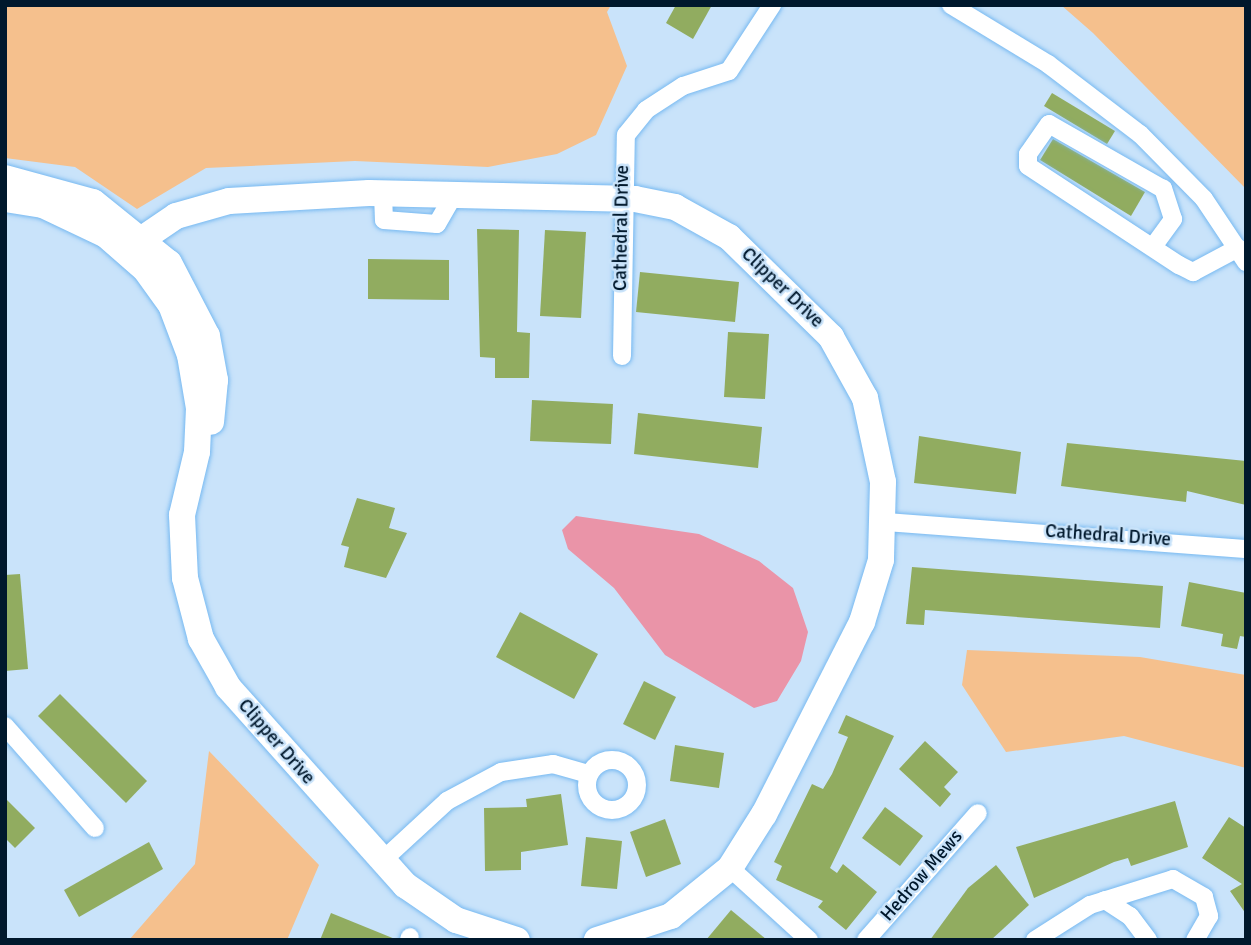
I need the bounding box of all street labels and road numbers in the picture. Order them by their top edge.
street label: Cathedral Drive [610,165,634,291]
street label: Clipper Drive [736,243,828,333]
street label: Cathedral Drive [1044,520,1172,552]
street label: Clipper Drive [233,695,319,789]
street label: Hedrow Mews [876,826,968,926]

